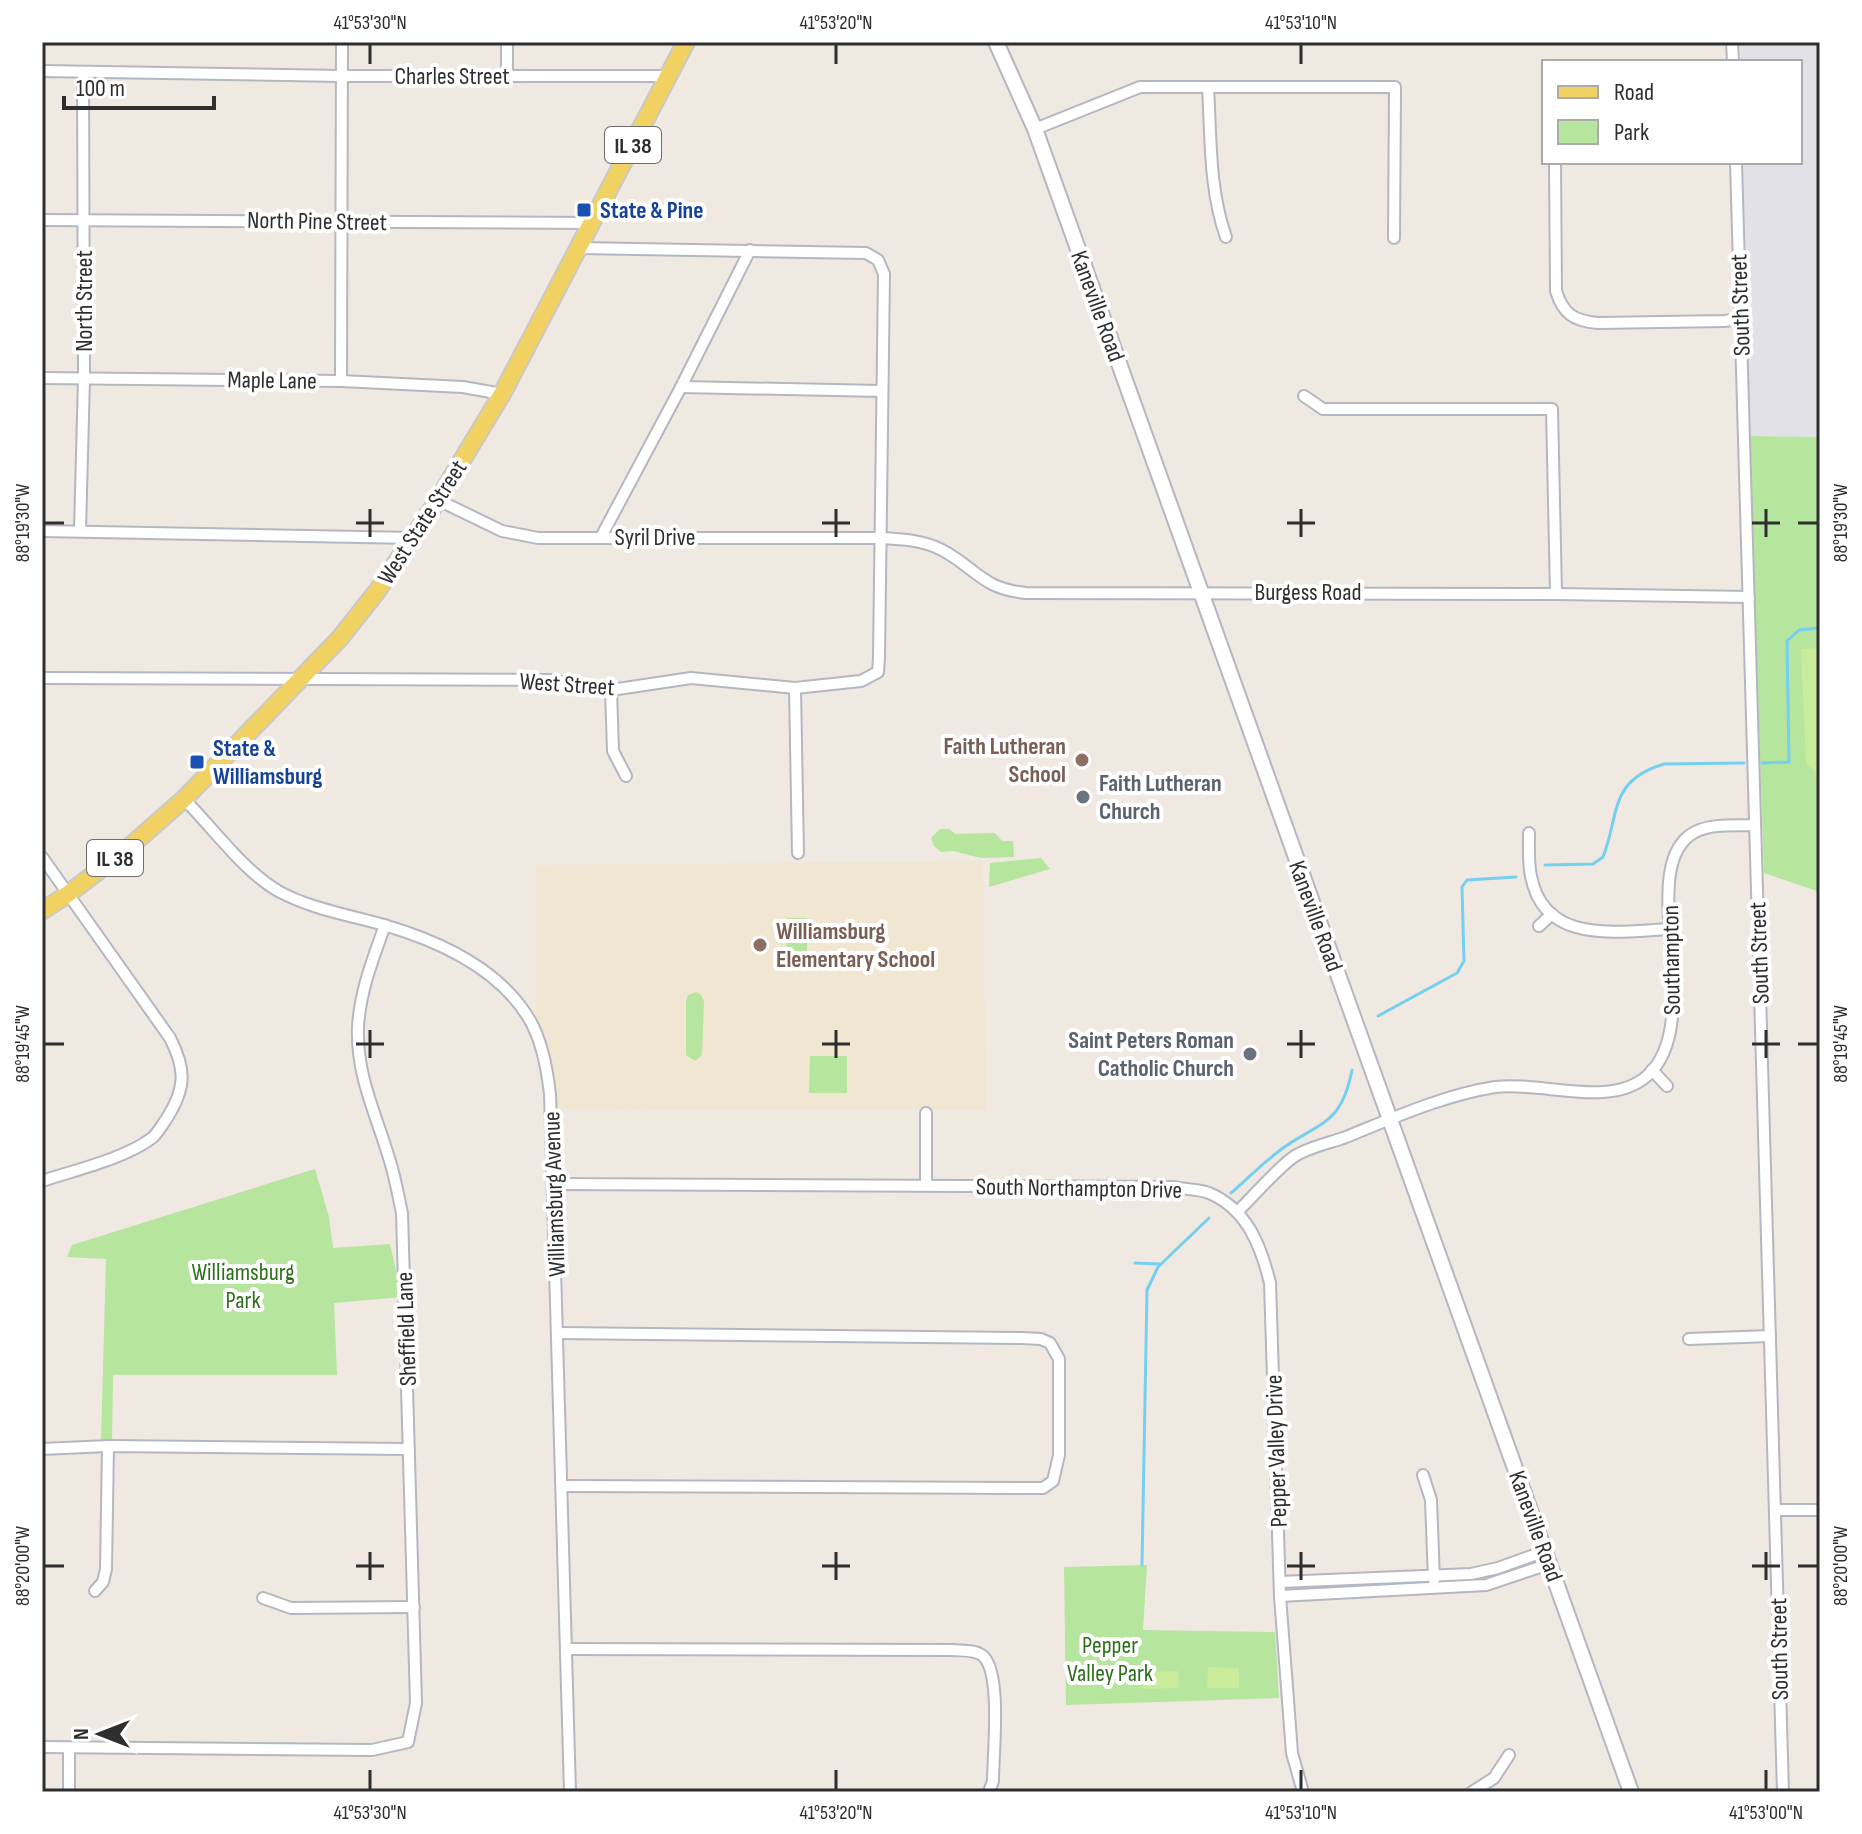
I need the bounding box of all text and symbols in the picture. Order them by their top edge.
text: 41°53'30"N [333,11,407,35]
text: 41°53'20"N [799,11,873,35]
text: 41°53'10"N [1265,11,1337,35]
scale bar [64,60,214,110]
legend [1542,60,1802,164]
street label: Charles Street [394,62,510,91]
text: 100 m [76,74,125,103]
text: Road [1614,78,1654,107]
text: Park [1614,118,1649,147]
road number: IL 38 [605,127,661,163]
place label: State & Pine [600,196,703,225]
marker: State & Pine [575,201,593,219]
street label: North Pine Street [247,206,387,237]
street label: Kaneville Road [1064,247,1131,366]
street label: North Street [70,250,99,352]
street label: South Street [1724,253,1757,357]
street label: Maple Lane [227,365,317,396]
street label: West State Street [371,455,473,590]
text: 88°19'30"W [11,484,35,562]
text: 88°19'30"W [1829,484,1853,562]
street label: Syril Drive [615,523,696,552]
street label: Burgess Road [1255,578,1361,607]
street label: West Street [518,667,615,702]
place label: Faith Lutheran School [943,732,1066,789]
place label: State & Williamsburg [213,734,322,791]
marker: Faith Lutheran School [1073,751,1091,769]
marker: State & Williamsburg [188,753,206,771]
place label: Faith Lutheran Church [1099,769,1222,826]
marker: Faith Lutheran Church [1074,788,1092,806]
road number: IL 38 [87,840,143,876]
street label: Kaneville Road [1282,857,1349,976]
street label: South Street [1743,901,1776,1005]
street label: Southampton [1656,905,1687,1015]
place label: Williamsburg Elementary School [776,917,935,974]
marker: Williamsburg Elementary School [751,936,769,954]
text: 88°19'45"W [11,1005,35,1083]
text: 88°19'45"W [1829,1005,1853,1083]
place label: Saint Peters Roman Catholic Church [1068,1026,1234,1083]
marker: Saint Peters Roman Catholic Church [1241,1045,1259,1063]
street label: Williamsburg Avenue [537,1111,572,1277]
street label: South Northampton Drive [976,1172,1182,1205]
park label: Williamsburg Park [191,1258,295,1315]
street label: Sheffield Lane [390,1271,423,1387]
street label: Pepper Valley Drive [1259,1374,1294,1528]
street label: Kaneville Road [1502,1467,1569,1586]
text: 88°20'00"W [11,1526,35,1606]
text: 88°20'00"W [1829,1526,1853,1606]
street label: South Street [1764,1598,1795,1700]
park label: Pepper Valley Park [1067,1631,1153,1688]
north arrow [60,1694,140,1774]
text: N [68,1728,95,1740]
text: 41°53'30"N [333,1801,407,1825]
text: 41°53'20"N [799,1801,873,1825]
text: 41°53'10"N [1265,1801,1337,1825]
text: 41°53'00"N [1729,1801,1803,1825]

